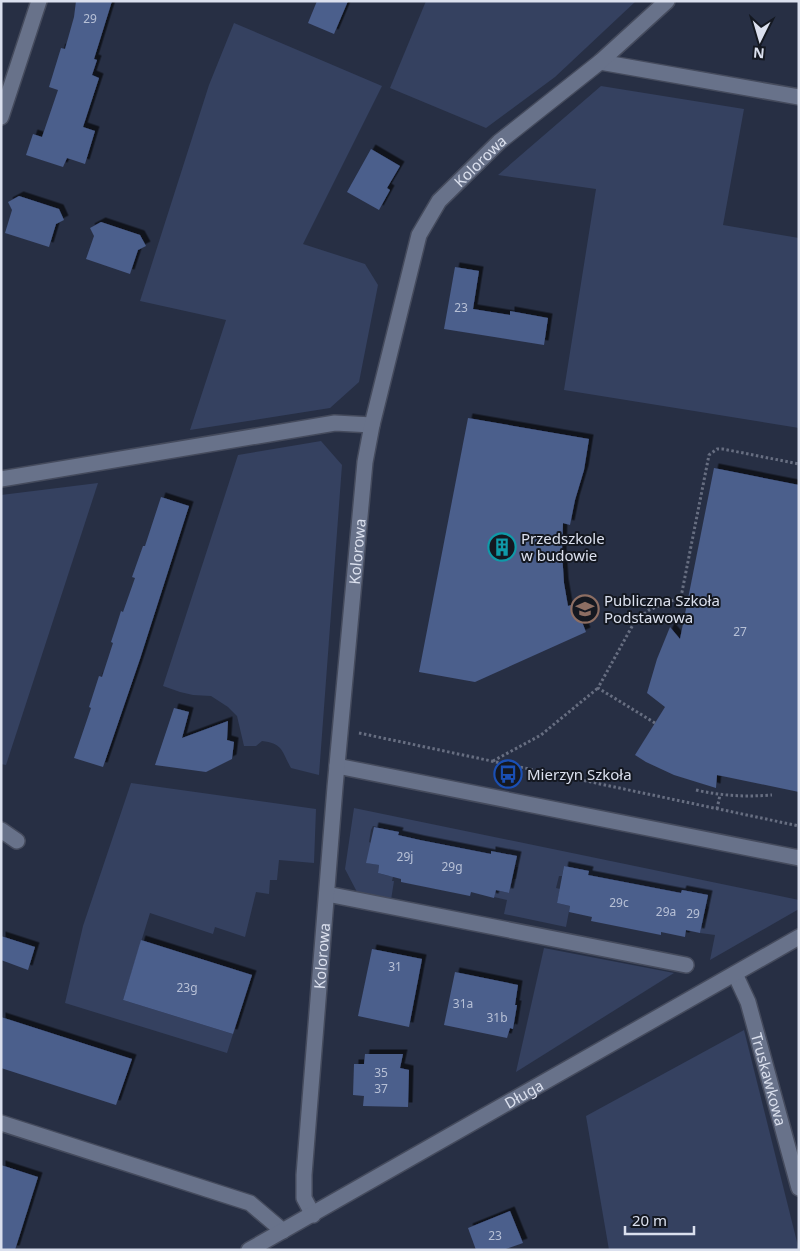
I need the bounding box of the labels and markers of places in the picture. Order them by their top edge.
place label: Przedszkole w budowie [521,528,605,565]
building icon: Przedszkole w budowie [487,532,517,562]
place label: Publiczna Szkoła Podstawowa [604,590,720,627]
school or university icon: Publiczna Szkoła Podstawowa [570,594,600,624]
bus stop icon: Mierzyn Szkoła [493,759,523,789]
place label: Mierzyn Szkoła [527,764,632,784]

